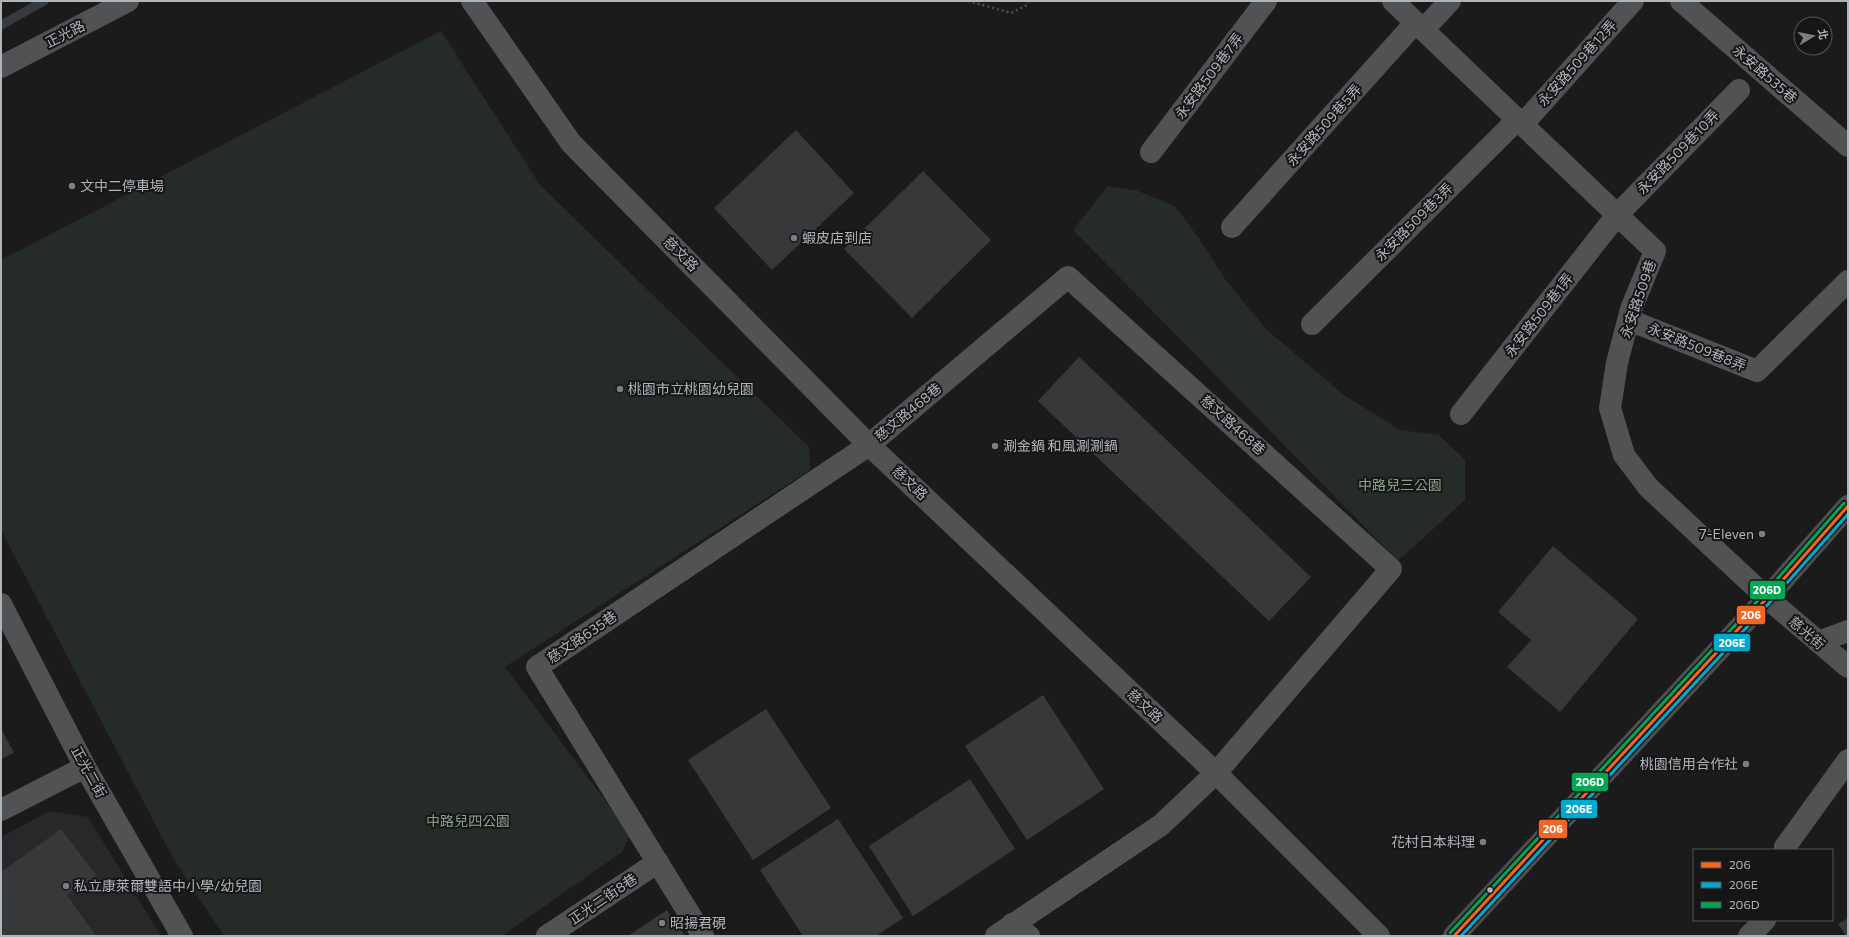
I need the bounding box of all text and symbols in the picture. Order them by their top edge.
street label: 正光路 [42,16,87,51]
street label: 永安路509巷12弄 [1534,16,1620,109]
north arrow [1793,16,1833,56]
text: 北 [1816,28,1831,41]
street label: 永安路509巷7弄 [1171,29,1246,122]
street label: 永安路535巷 [1730,41,1801,106]
street label: 永安路509巷5弄 [1283,80,1365,169]
street label: 永安路509巷10弄 [1633,106,1722,197]
place label: 文中二停車場 [80,177,164,194]
street label: 永安路509巷3弄 [1371,179,1456,264]
marker: 文中二停車場 [67,181,77,191]
place label: 蝦皮店到店 [802,229,872,246]
street label: 慈文路 [660,233,702,275]
marker: 蝦皮店到店 [789,233,799,243]
street label: 永安路509巷 [1616,257,1659,340]
street label: 永安路509巷1弄 [1501,269,1577,360]
street label: 永安路509巷8弄 [1646,319,1749,374]
street label: 慈文路468巷 [871,379,944,444]
place label: 桃園市立桃園幼兒園 [628,380,754,397]
marker: 桃園市立桃園幼兒園 [615,384,625,394]
street label: 慈文路468巷 [1197,391,1269,458]
place label: 涮金鍋 和風涮涮鍋 [1003,437,1118,454]
marker: 涮金鍋 和風涮涮鍋 [990,441,1000,451]
street label: 慈文路 [889,462,931,503]
park label: 中路兒三公園 [1358,476,1442,493]
place label: 7-Eleven [1699,525,1754,542]
marker: 7-Eleven [1757,529,1767,539]
line badge: 206D [1749,580,1786,600]
text: 206D [1753,583,1781,596]
line badge: 206 [1736,605,1766,625]
street label: 慈文路635巷 [544,607,620,666]
text: 206 [1741,608,1761,621]
street label: 慈光街 [1786,612,1829,653]
line badge: 206E [1713,633,1751,652]
text: 206E [1719,636,1746,649]
street label: 慈文路 [1124,685,1166,726]
street label: 正光二街 [68,743,110,800]
place label: 桃園信用合作社 [1640,755,1738,772]
marker: 桃園信用合作社 [1741,759,1751,769]
line badge: 206D [1571,772,1609,792]
text: 206D [1576,775,1604,788]
line badge: 206E [1560,799,1598,819]
text: 206E [1566,802,1593,815]
park label: 中路兒四公園 [426,812,510,829]
line badge: 206 [1538,819,1568,839]
text: 206 [1543,822,1563,835]
place label: 花村日本料理 [1391,833,1475,850]
marker: 花村日本料理 [1478,837,1488,847]
legend [1693,849,1833,921]
text: 206 [1729,857,1751,871]
street label: 正光二街8巷 [565,870,640,928]
place label: 私立康萊爾雙語中小學/幼兒園 [74,877,262,894]
text: 206E [1729,877,1758,891]
marker: 私立康萊爾雙語中小學/幼兒園 [61,881,71,891]
unlabelled marker [1485,885,1495,895]
text: 206D [1729,897,1760,911]
place label: 昭揚君硯 [670,914,726,931]
marker: 昭揚君硯 [657,918,667,928]

